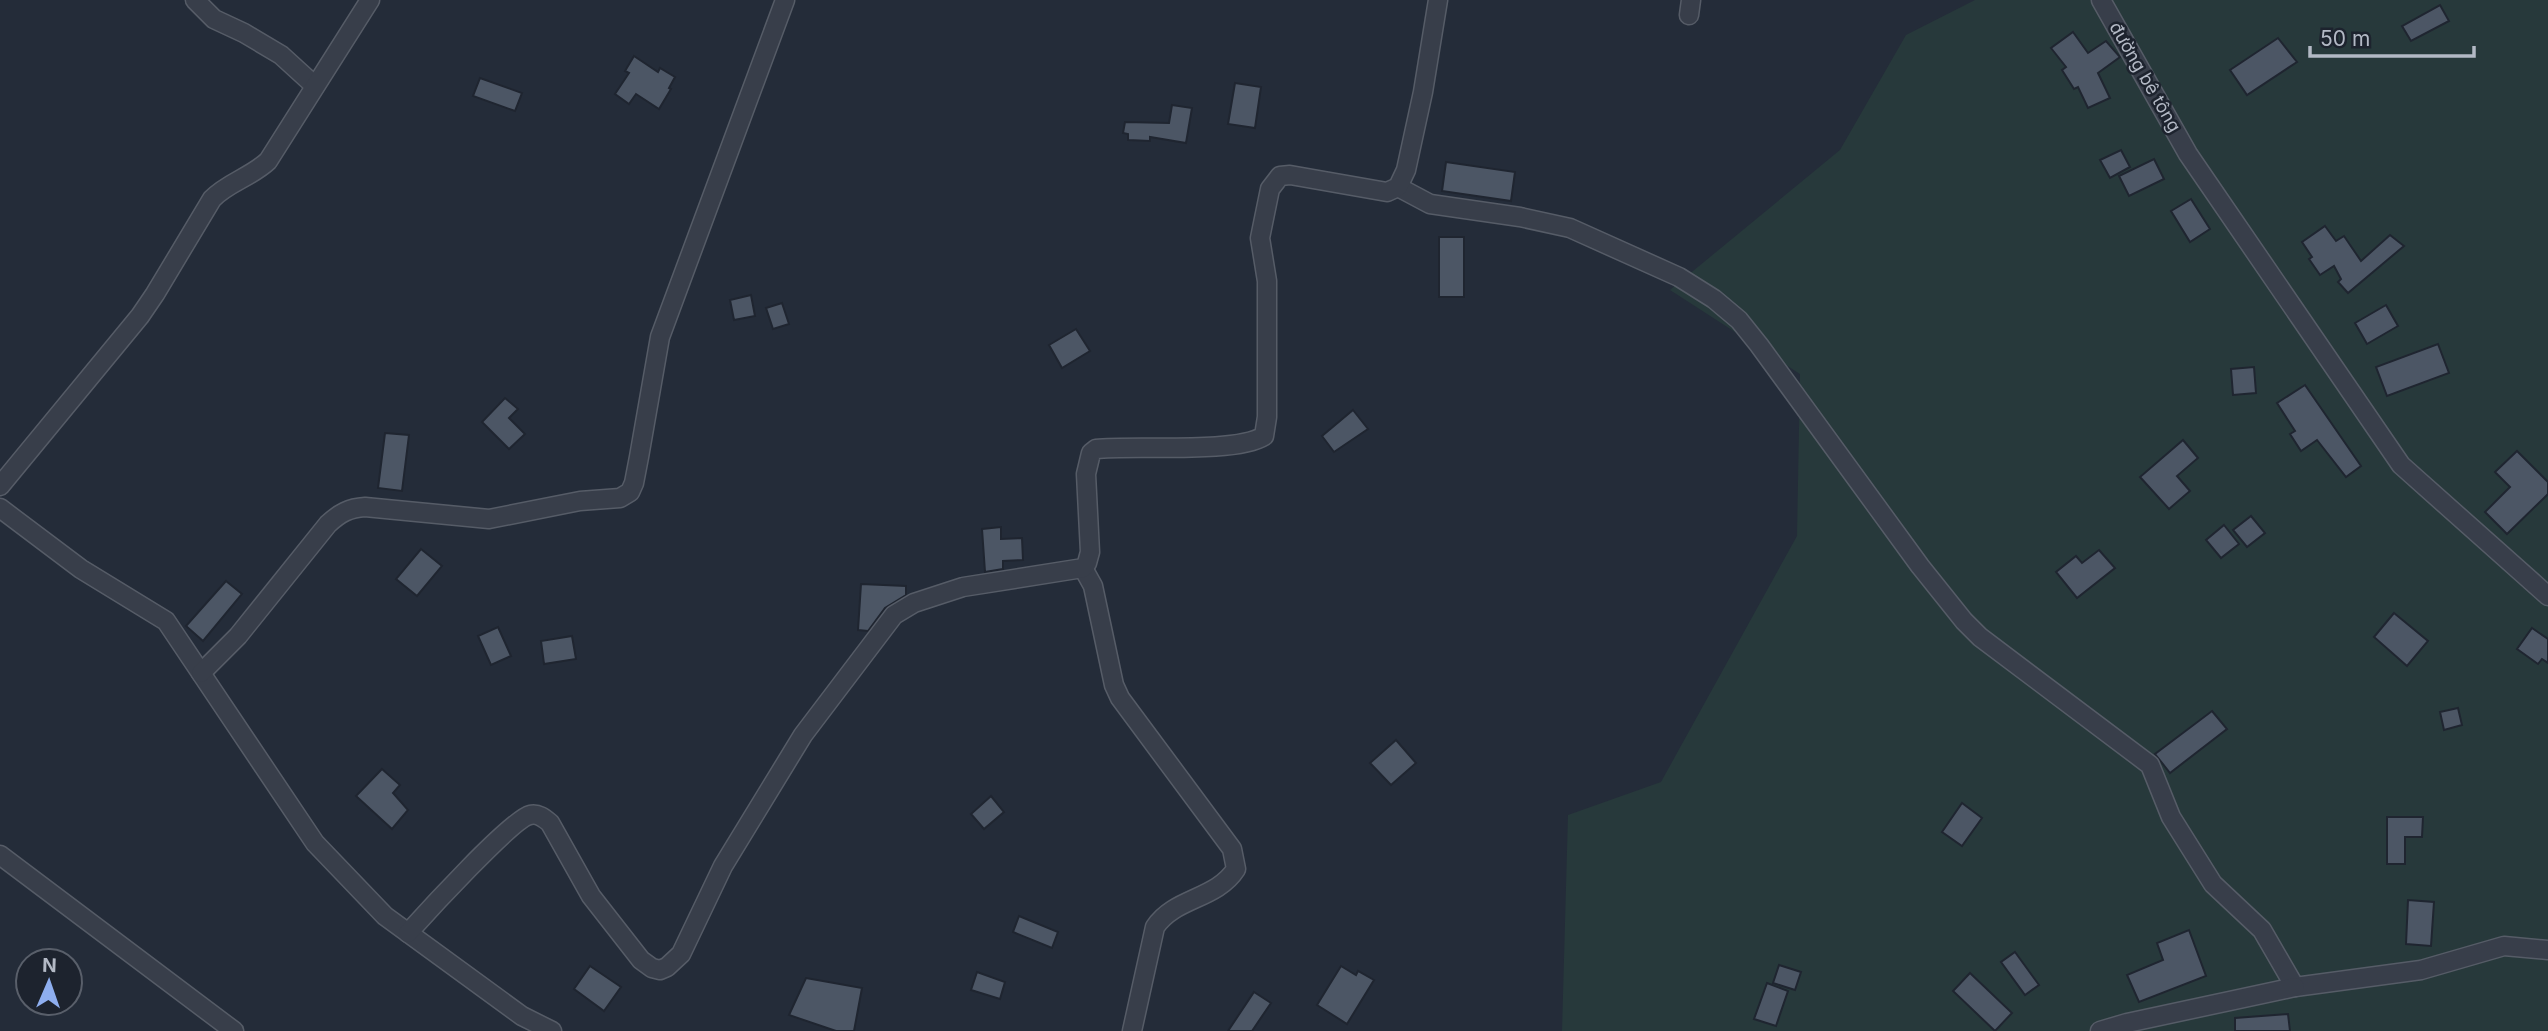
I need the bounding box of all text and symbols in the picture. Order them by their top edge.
scale bar [2310,14,2474,58]
street label: đường bê tông [2105,18,2185,136]
text: 50 m [2320,26,2370,51]
north arrow [14,947,84,1017]
text: N [42,954,57,977]

